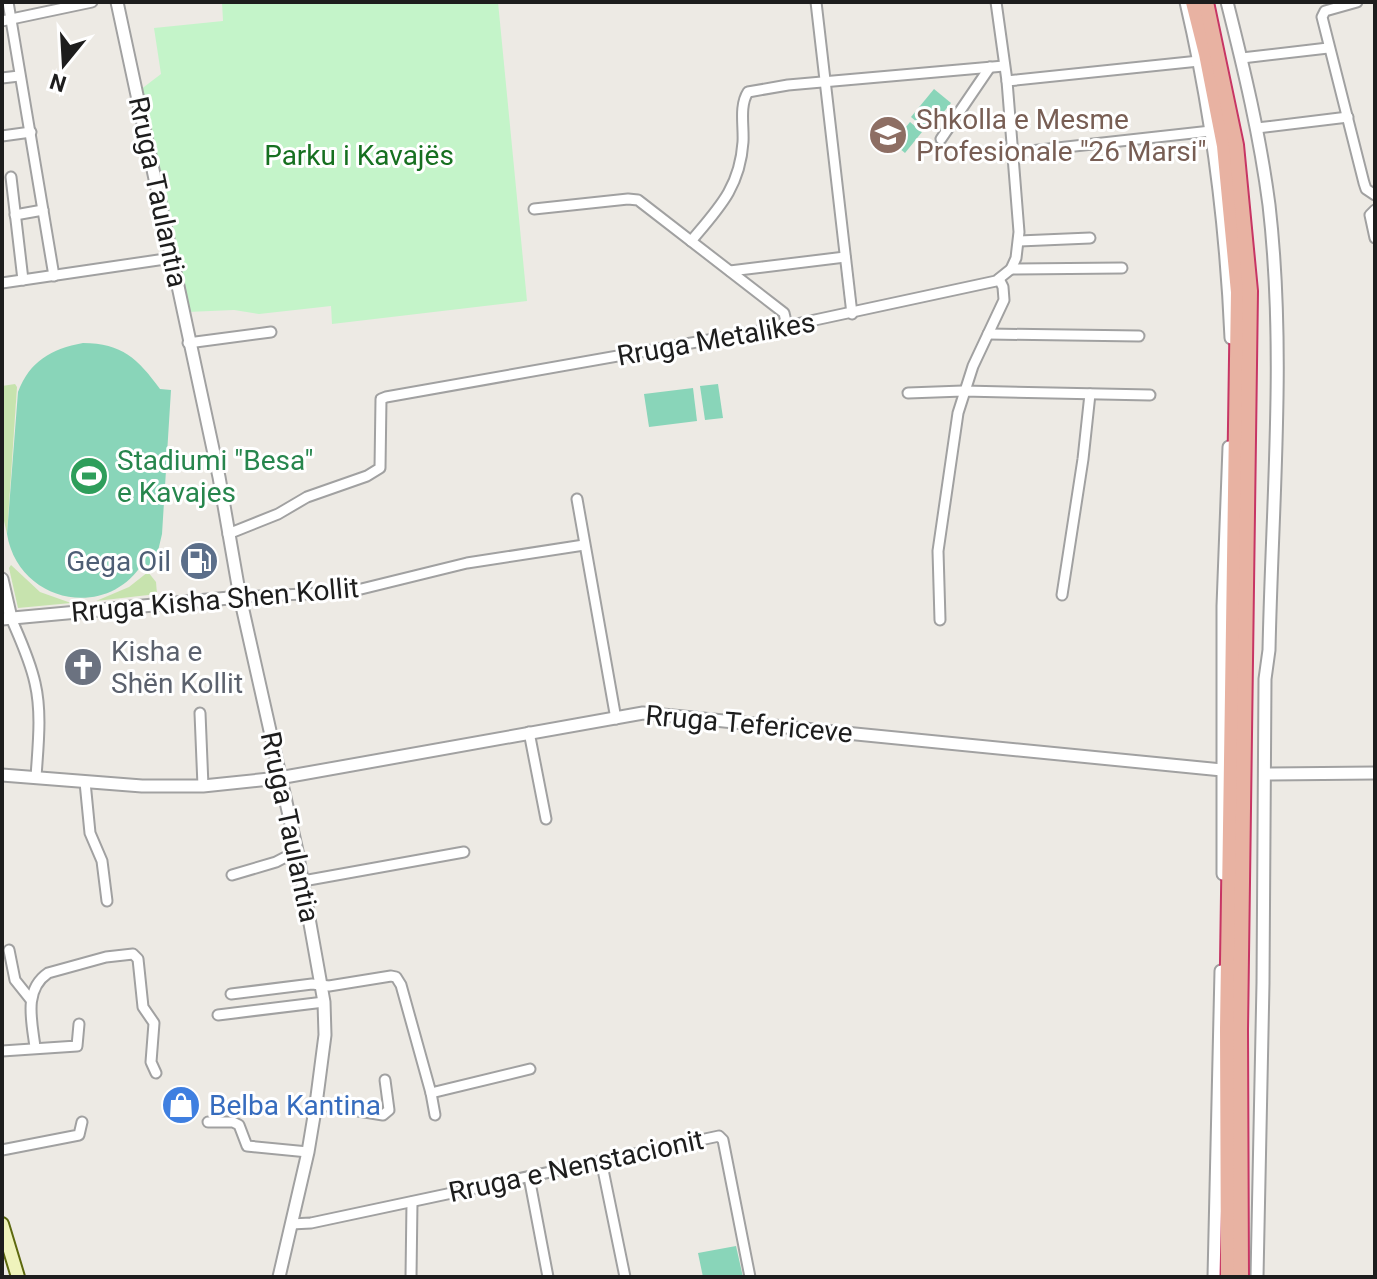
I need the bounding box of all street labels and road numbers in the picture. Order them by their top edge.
street label: Rruga Taulantia [122,94,194,290]
street label: Rruga Metalikes [614,305,818,373]
street label: Rruga Kisha Shen Kollit [70,571,360,629]
street label: Rruga Tefericeve [644,699,854,749]
street label: Rruga Taulantia [254,729,326,925]
street label: Rruga e Nenstacionit [445,1123,707,1209]

